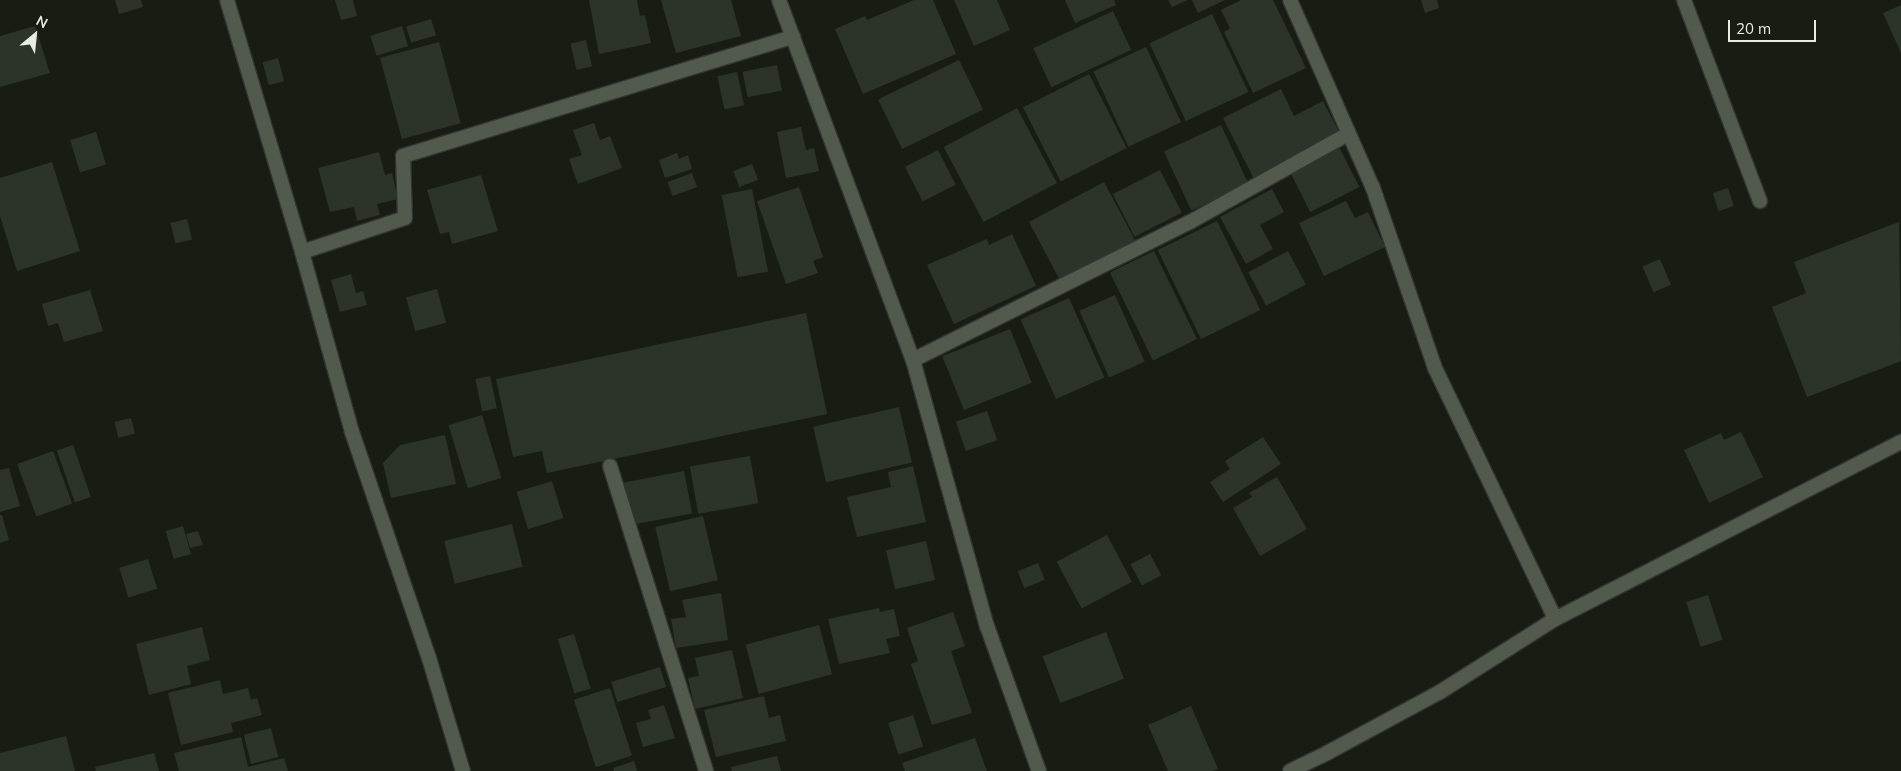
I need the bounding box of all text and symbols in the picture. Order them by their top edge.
north arrow [10,10,60,60]
scale bar [1731,10,1818,42]
text: N [33,11,51,32]
text: 20 m [1736,19,1771,38]

